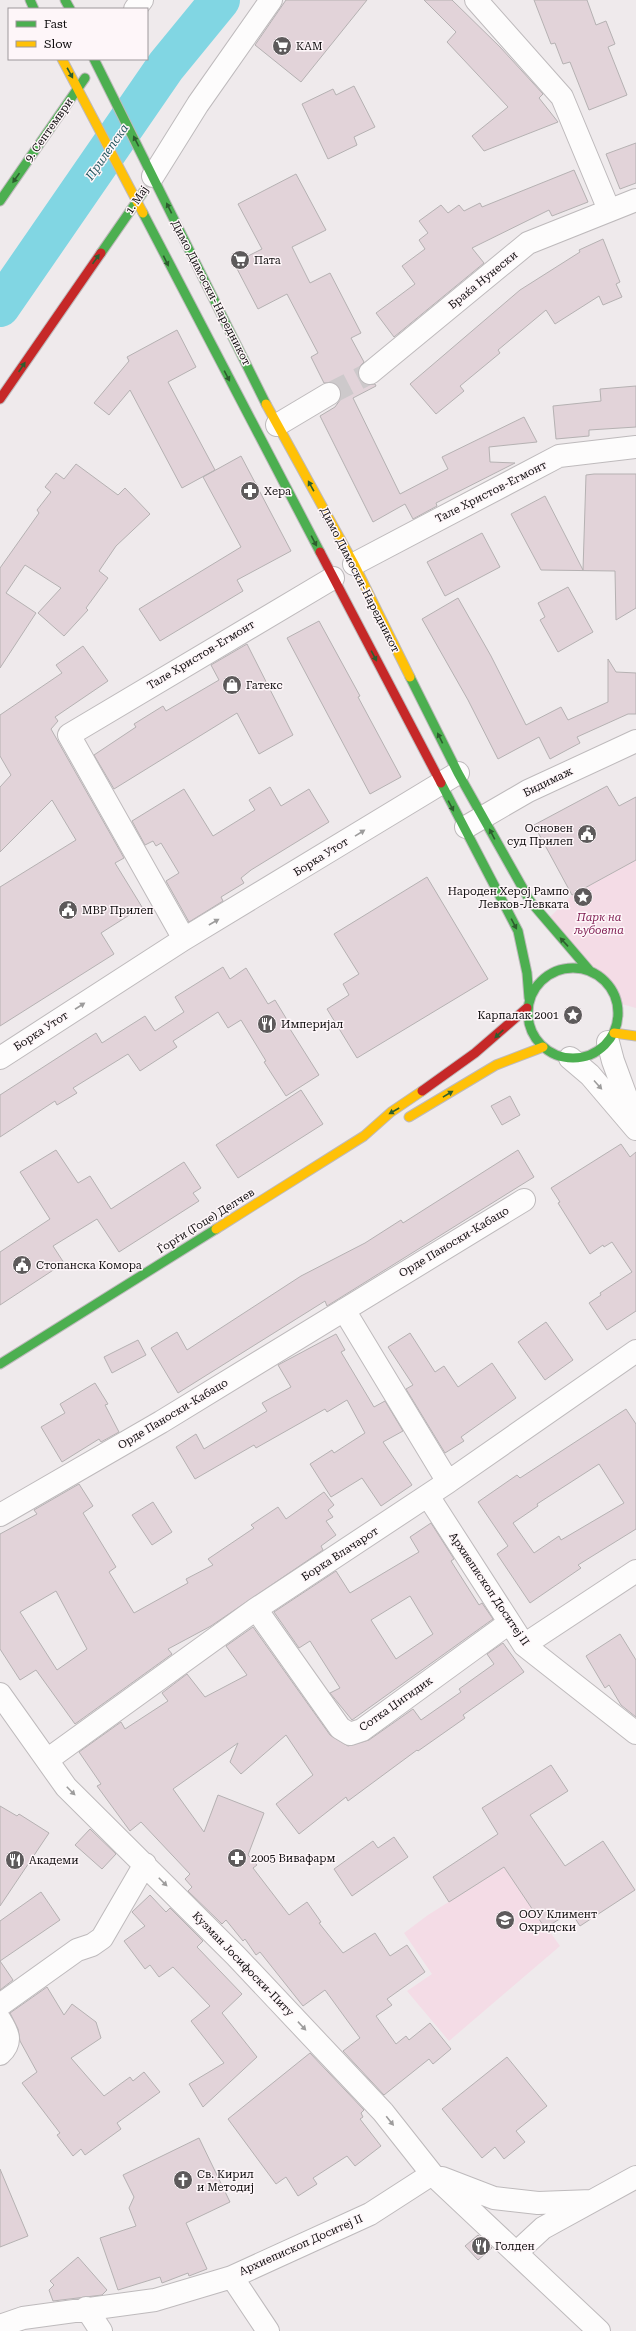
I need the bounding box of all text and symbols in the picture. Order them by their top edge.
legend [8,8,148,60]
text: Fast [44,17,68,31]
supermarket icon: КАМ [271,35,293,57]
text: Slow [44,37,72,51]
place label: КАМ [296,40,322,53]
one-way arrow [66,67,73,79]
street label: 9. Септември [22,96,76,164]
water label: Прилепска [82,121,131,183]
one-way arrow [132,135,139,147]
one-way arrow [12,172,20,183]
street label: 1. Мај [123,183,151,217]
one-way arrow [166,202,172,214]
street label: Димо Димоски-Наредникот [169,218,253,368]
street label: Браќа Нунески [446,248,520,312]
supermarket icon: Пата [229,249,251,271]
one-way arrow [92,254,100,265]
place label: Пата [254,254,281,267]
one-way arrow [163,255,169,267]
one-way arrow [18,361,26,372]
one-way arrow [223,370,230,382]
street label: Тале Христов-Егмонт [433,458,549,526]
pharmacy icon: Хера [239,480,261,502]
one-way arrow [307,480,314,491]
place label: Хера [264,485,291,498]
street label: Димо Димоски-Наредникот [318,505,402,655]
one-way arrow [310,535,317,546]
street label: Тале Христов-Егмонт [145,618,257,692]
one-way arrow [371,650,377,661]
shop icon: Гатекс [221,674,243,696]
place label: Гатекс [246,679,283,692]
one-way arrow [437,733,444,744]
street label: Бидимаж [521,764,575,800]
one-way arrow [448,800,455,812]
place label: Основен суд Прилеп [507,822,573,848]
public building icon: Основен суд Прилеп [576,823,598,845]
one-way arrow [489,828,496,840]
one-way arrow [355,829,366,836]
street label: Борка Утот [291,835,351,879]
place label: Народен Херој Рампо Левков-Левката [448,885,569,911]
place icon: Народен Херој Рампо Левков-Левката [572,886,594,908]
public building icon: МВР Прилеп [57,899,79,921]
place label: МВР Прилеп [82,904,154,917]
park label: Парк на љубовта [573,911,624,937]
one-way arrow [511,918,518,930]
one-way arrow [208,919,220,926]
one-way arrow [559,937,568,947]
one-way arrow [75,1002,85,1010]
place icon: Карпалак 2001 [562,1004,584,1026]
street label: Борка Утот [11,1009,71,1053]
place label: Карпалак 2001 [477,1009,559,1022]
restaurant icon: Империјал [256,1013,278,1035]
place label: Империјал [281,1018,343,1031]
one-way arrow [494,1030,504,1039]
one-way arrow [594,1079,603,1090]
one-way arrow [442,1090,454,1097]
one-way arrow [388,1107,400,1114]
street label: Ѓорѓи (Гоце) Делчев [154,1185,257,1256]
street label: Орде Паноски-Кабацо [397,1204,512,1280]
public building icon: Стопанска Комора [11,1254,33,1276]
place label: Стопанска Комора [36,1259,142,1272]
street label: Орде Паноски-Кабацо [116,1376,231,1452]
street label: Борка Влачарот [299,1524,381,1584]
street label: Архиепископ Доситеј II [446,1530,532,1648]
street label: Сотка Џигидик [357,1674,435,1734]
one-way arrow [66,1786,75,1796]
pharmacy icon: 2005 Вивафарм [226,1847,248,1869]
restaurant icon: Академи [4,1849,26,1871]
place label: 2005 Вивафарм [251,1852,335,1865]
place label: Академи [29,1854,79,1867]
one-way arrow [158,1877,168,1887]
place label: ООУ Климент Охридски [519,1908,597,1934]
street label: Кузман Јосифоски-Питу [190,1909,297,2019]
school or university icon: ООУ Климент Охридски [494,1909,516,1931]
one-way arrow [297,2021,307,2031]
one-way arrow [386,2116,395,2127]
place label: Св. Кирил и Методиј [197,2168,254,2194]
church icon: Св. Кирил и Методиј [172,2169,194,2191]
street label: Архиепископ Доситеј II [237,2212,365,2278]
restaurant icon: Голден [470,2235,492,2257]
place label: Голден [495,2240,535,2253]

